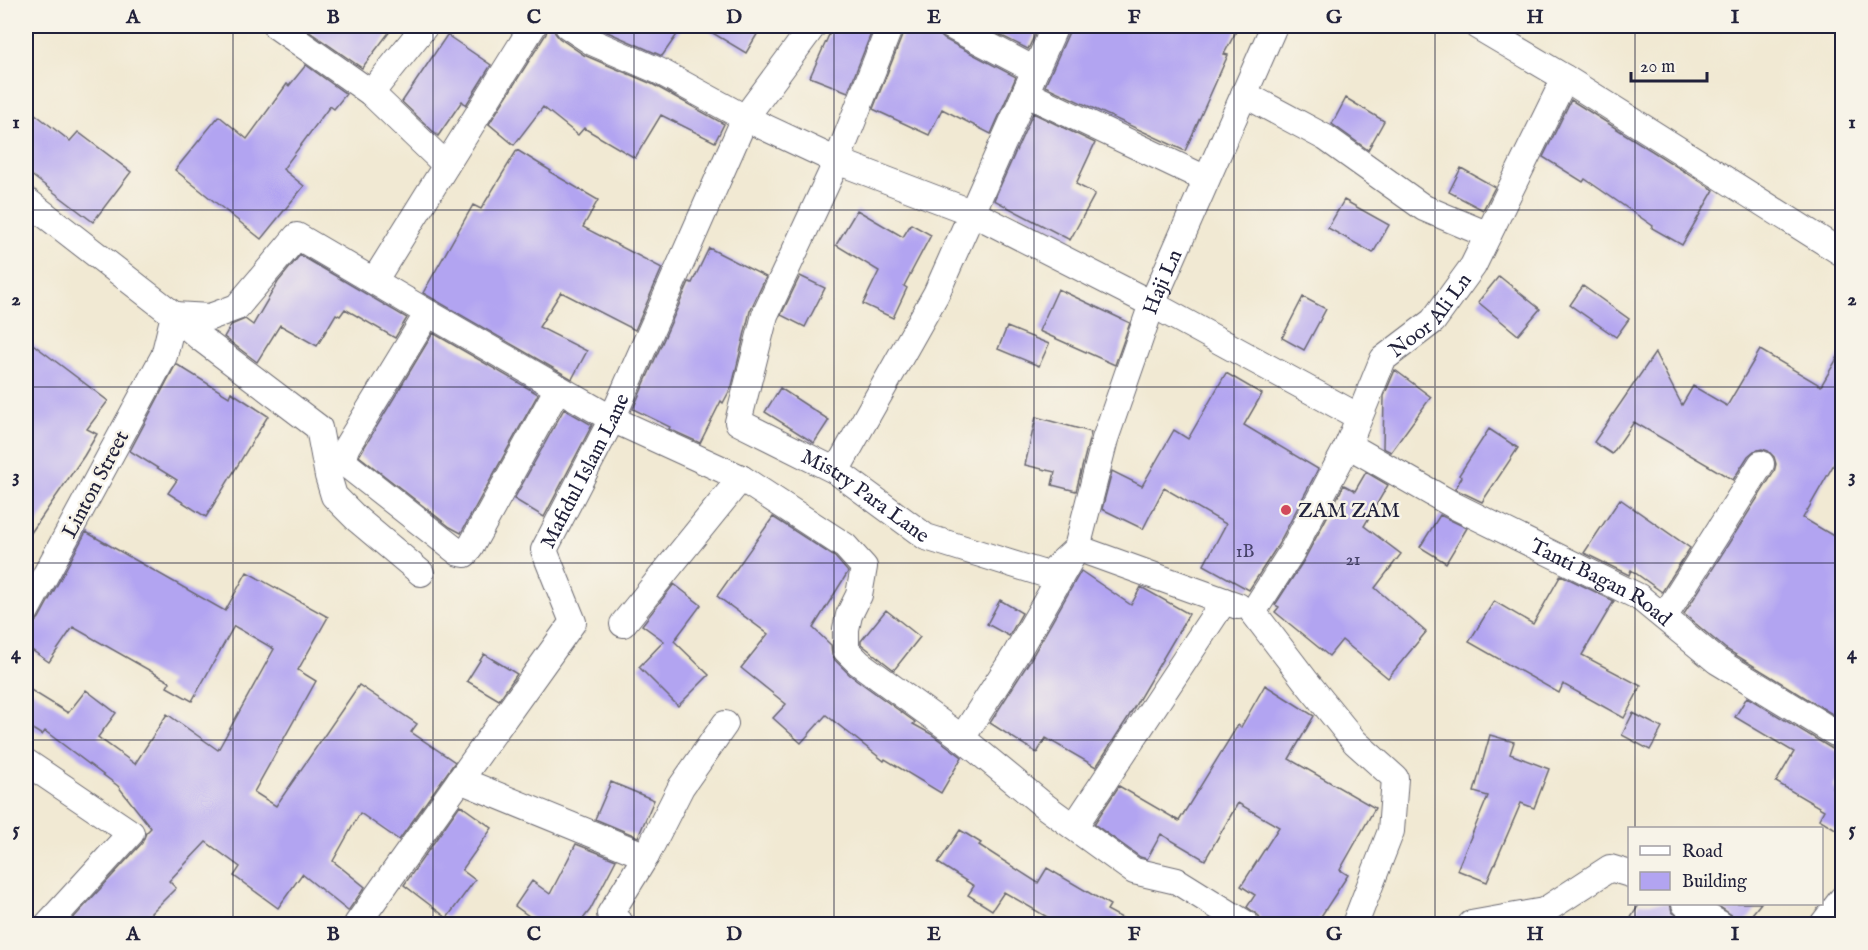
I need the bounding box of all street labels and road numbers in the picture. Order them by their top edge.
street label: Haji Ln [1137,246,1189,318]
street label: Noor Ali Ln [1384,268,1478,365]
street label: Mafidul Islam Lane [535,389,637,553]
street label: Linton Street [57,426,136,543]
street label: Mistry Para Lane [796,444,935,550]
street label: Tanti Bagan Road [1525,533,1677,634]

